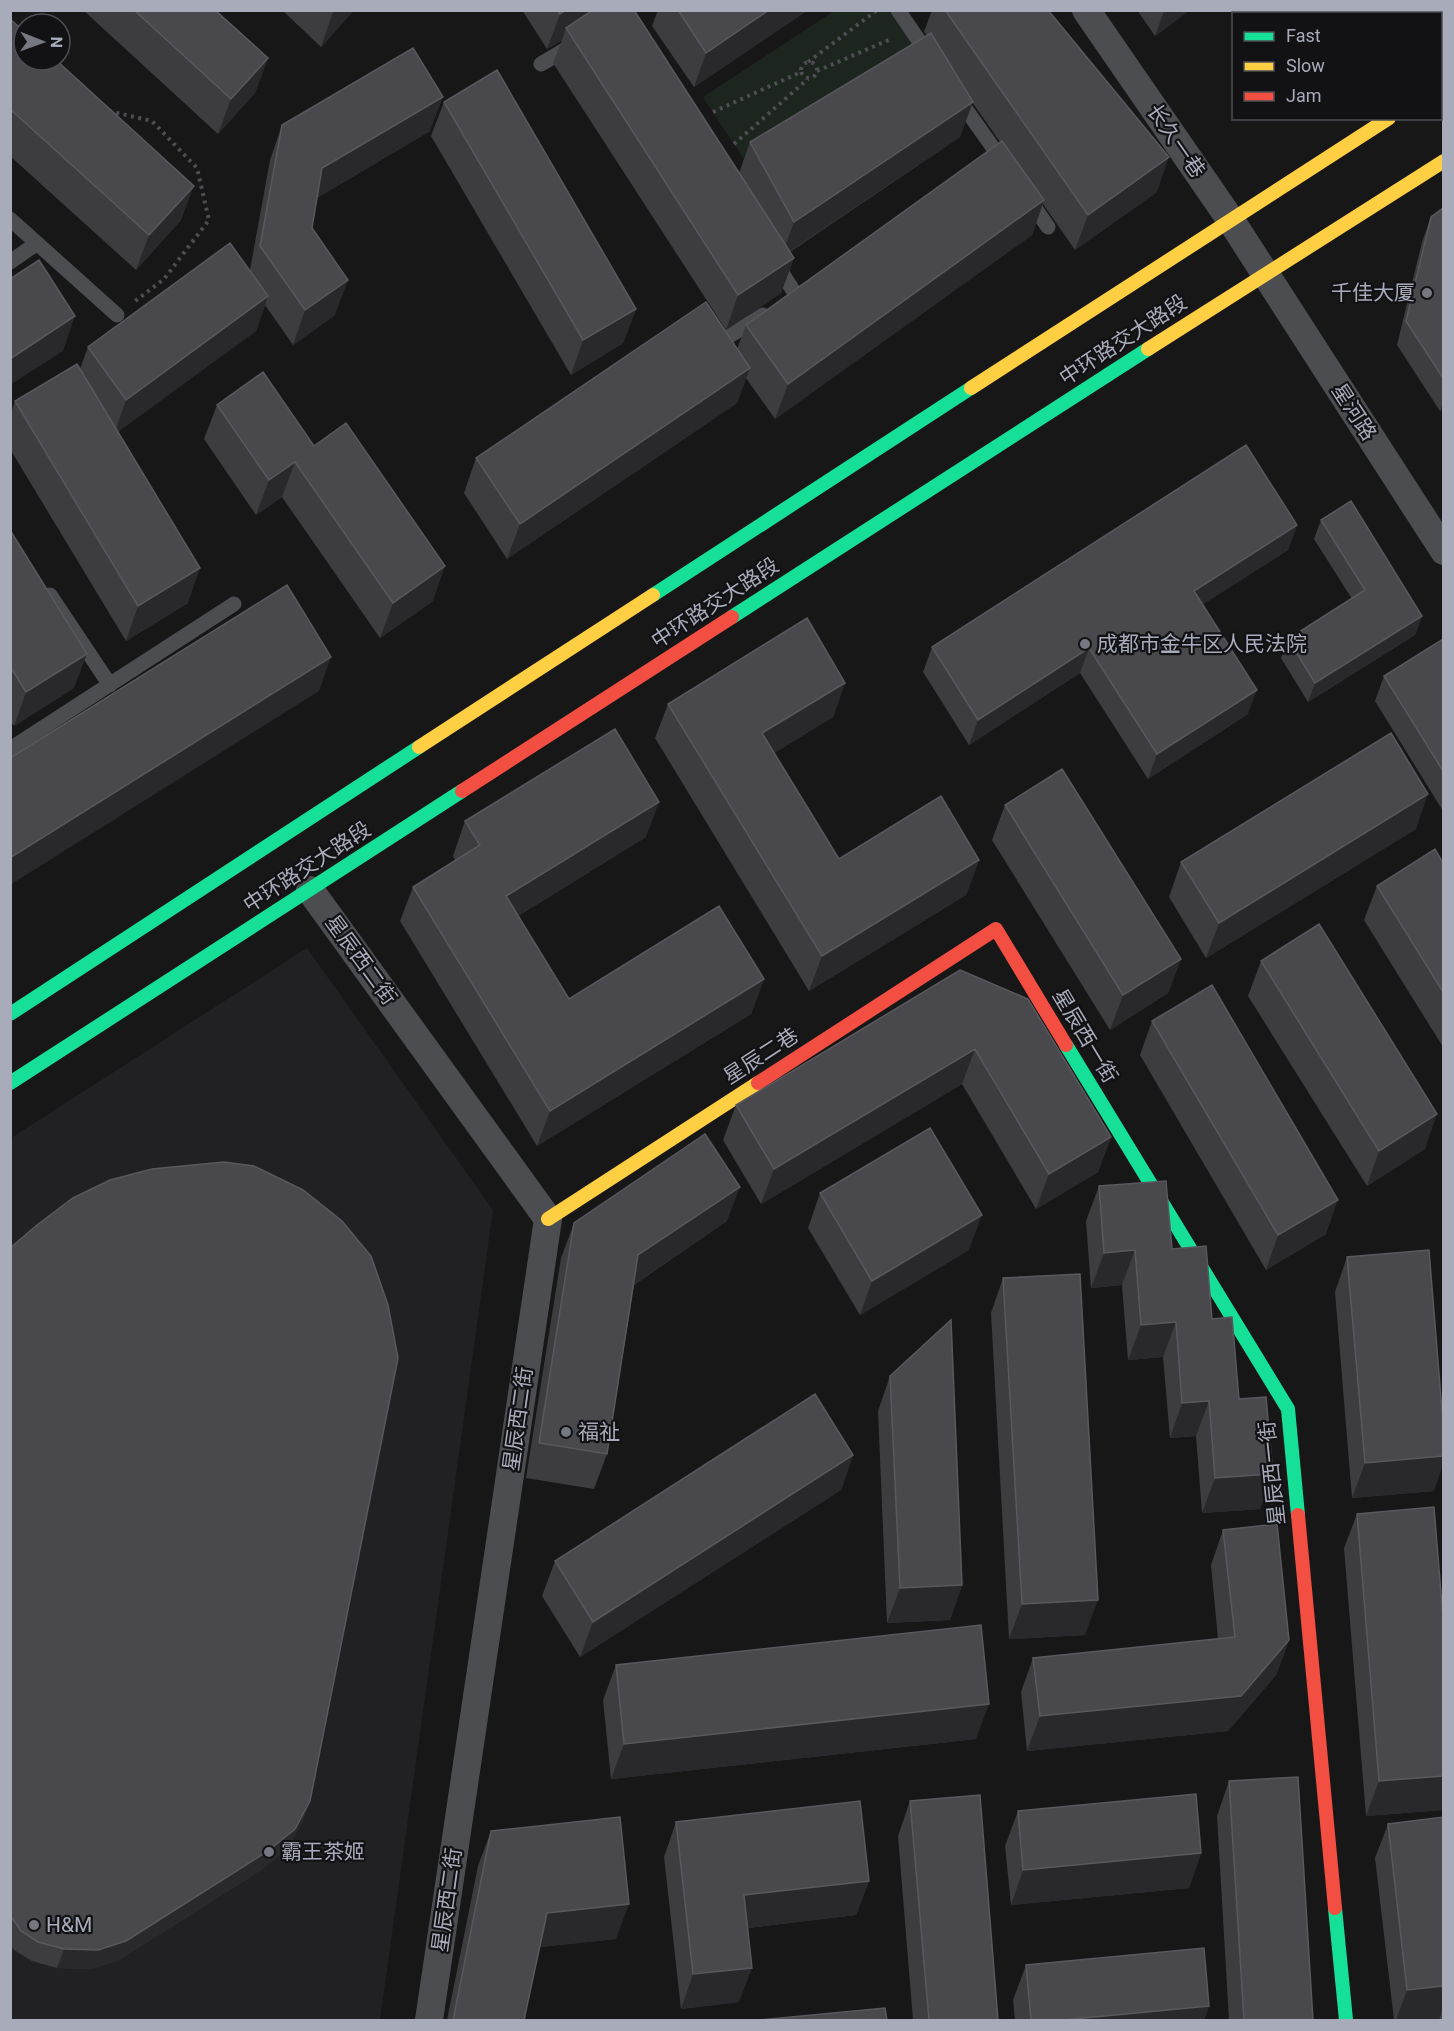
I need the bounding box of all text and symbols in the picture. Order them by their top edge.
north arrow [12,12,72,72]
legend [1232,12,1442,120]
text: Fast [1286,25,1321,46]
text: N [47,36,66,48]
text: Slow [1286,55,1325,76]
text: Jam [1286,85,1322,106]
street label: 长久一巷 [1142,100,1210,182]
place label: 千佳大厦 [1331,281,1415,305]
marker: 千佳大厦 [1420,286,1434,300]
street label: 中环路交大路段 [1055,290,1191,390]
street label: 星河路 [1327,379,1381,445]
street label: 中环路交大路段 [647,553,783,653]
place label: 成都市金牛区人民法院 [1097,632,1307,656]
marker: 成都市金牛区人民法院 [1078,637,1092,651]
street label: 中环路交大路段 [239,817,375,917]
street label: 星辰西二街 [320,910,402,1010]
street label: 星辰西一街 [1048,985,1122,1087]
street label: 星辰二巷 [719,1023,803,1089]
street label: 星辰西二街 [499,1365,537,1473]
place label: 福祉 [578,1420,620,1444]
street label: 星辰西一街 [1255,1420,1289,1526]
marker: 福祉 [559,1425,573,1439]
place label: 霸王茶姬 [281,1840,365,1864]
marker: 霸王茶姬 [262,1845,276,1859]
street label: 星辰西二街 [428,1846,466,1954]
place label: H&M [46,1913,92,1937]
marker: H&M [27,1918,41,1932]

